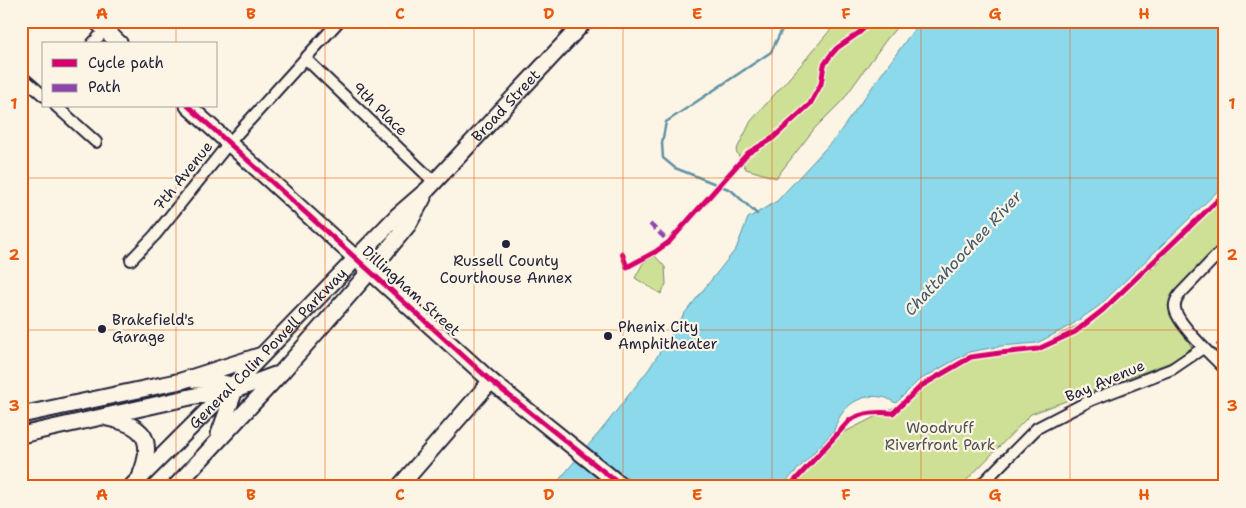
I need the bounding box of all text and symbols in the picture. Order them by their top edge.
text: A [96,3,108,24]
text: B [246,3,256,24]
text: C [395,3,405,24]
text: D [543,3,555,24]
text: E [692,3,702,24]
text: F [841,3,851,24]
text: G [989,3,1002,24]
text: H [1138,3,1150,24]
legend [42,42,218,108]
text: Cycle path [88,53,164,73]
street label: Broad Street [467,65,545,146]
text: Path [88,77,121,97]
street label: 9th Place [348,78,412,140]
text: 1 [10,93,18,114]
text: 1 [1228,93,1236,114]
street label: 7th Avenue [149,137,217,215]
water label: Chattahoochee River [899,186,1027,320]
marker: Russell County Courthouse Annex [500,238,512,250]
street label: Dillingham Street [358,241,464,341]
text: 2 [8,244,20,265]
text: 2 [1226,244,1238,265]
place label: Russell County Courthouse Annex [440,251,572,288]
street label: General Colin Powell Parkway [185,263,351,433]
place label: Brakefield's Garage [112,310,195,347]
place label: Phenix City Amphitheater [618,317,718,354]
marker: Brakefield's Garage [96,323,108,335]
marker: Phenix City Amphitheater [602,330,614,342]
street label: Bay Avenue [1062,355,1148,407]
text: 3 [8,395,20,416]
text: 3 [1226,395,1238,416]
park label: Woodruff Riverfront Park [885,418,995,455]
text: A [96,484,108,505]
text: B [246,484,256,505]
text: C [395,484,405,505]
text: D [543,484,555,505]
text: E [692,484,702,505]
text: F [841,484,851,505]
text: G [989,484,1002,505]
text: H [1138,484,1150,505]

